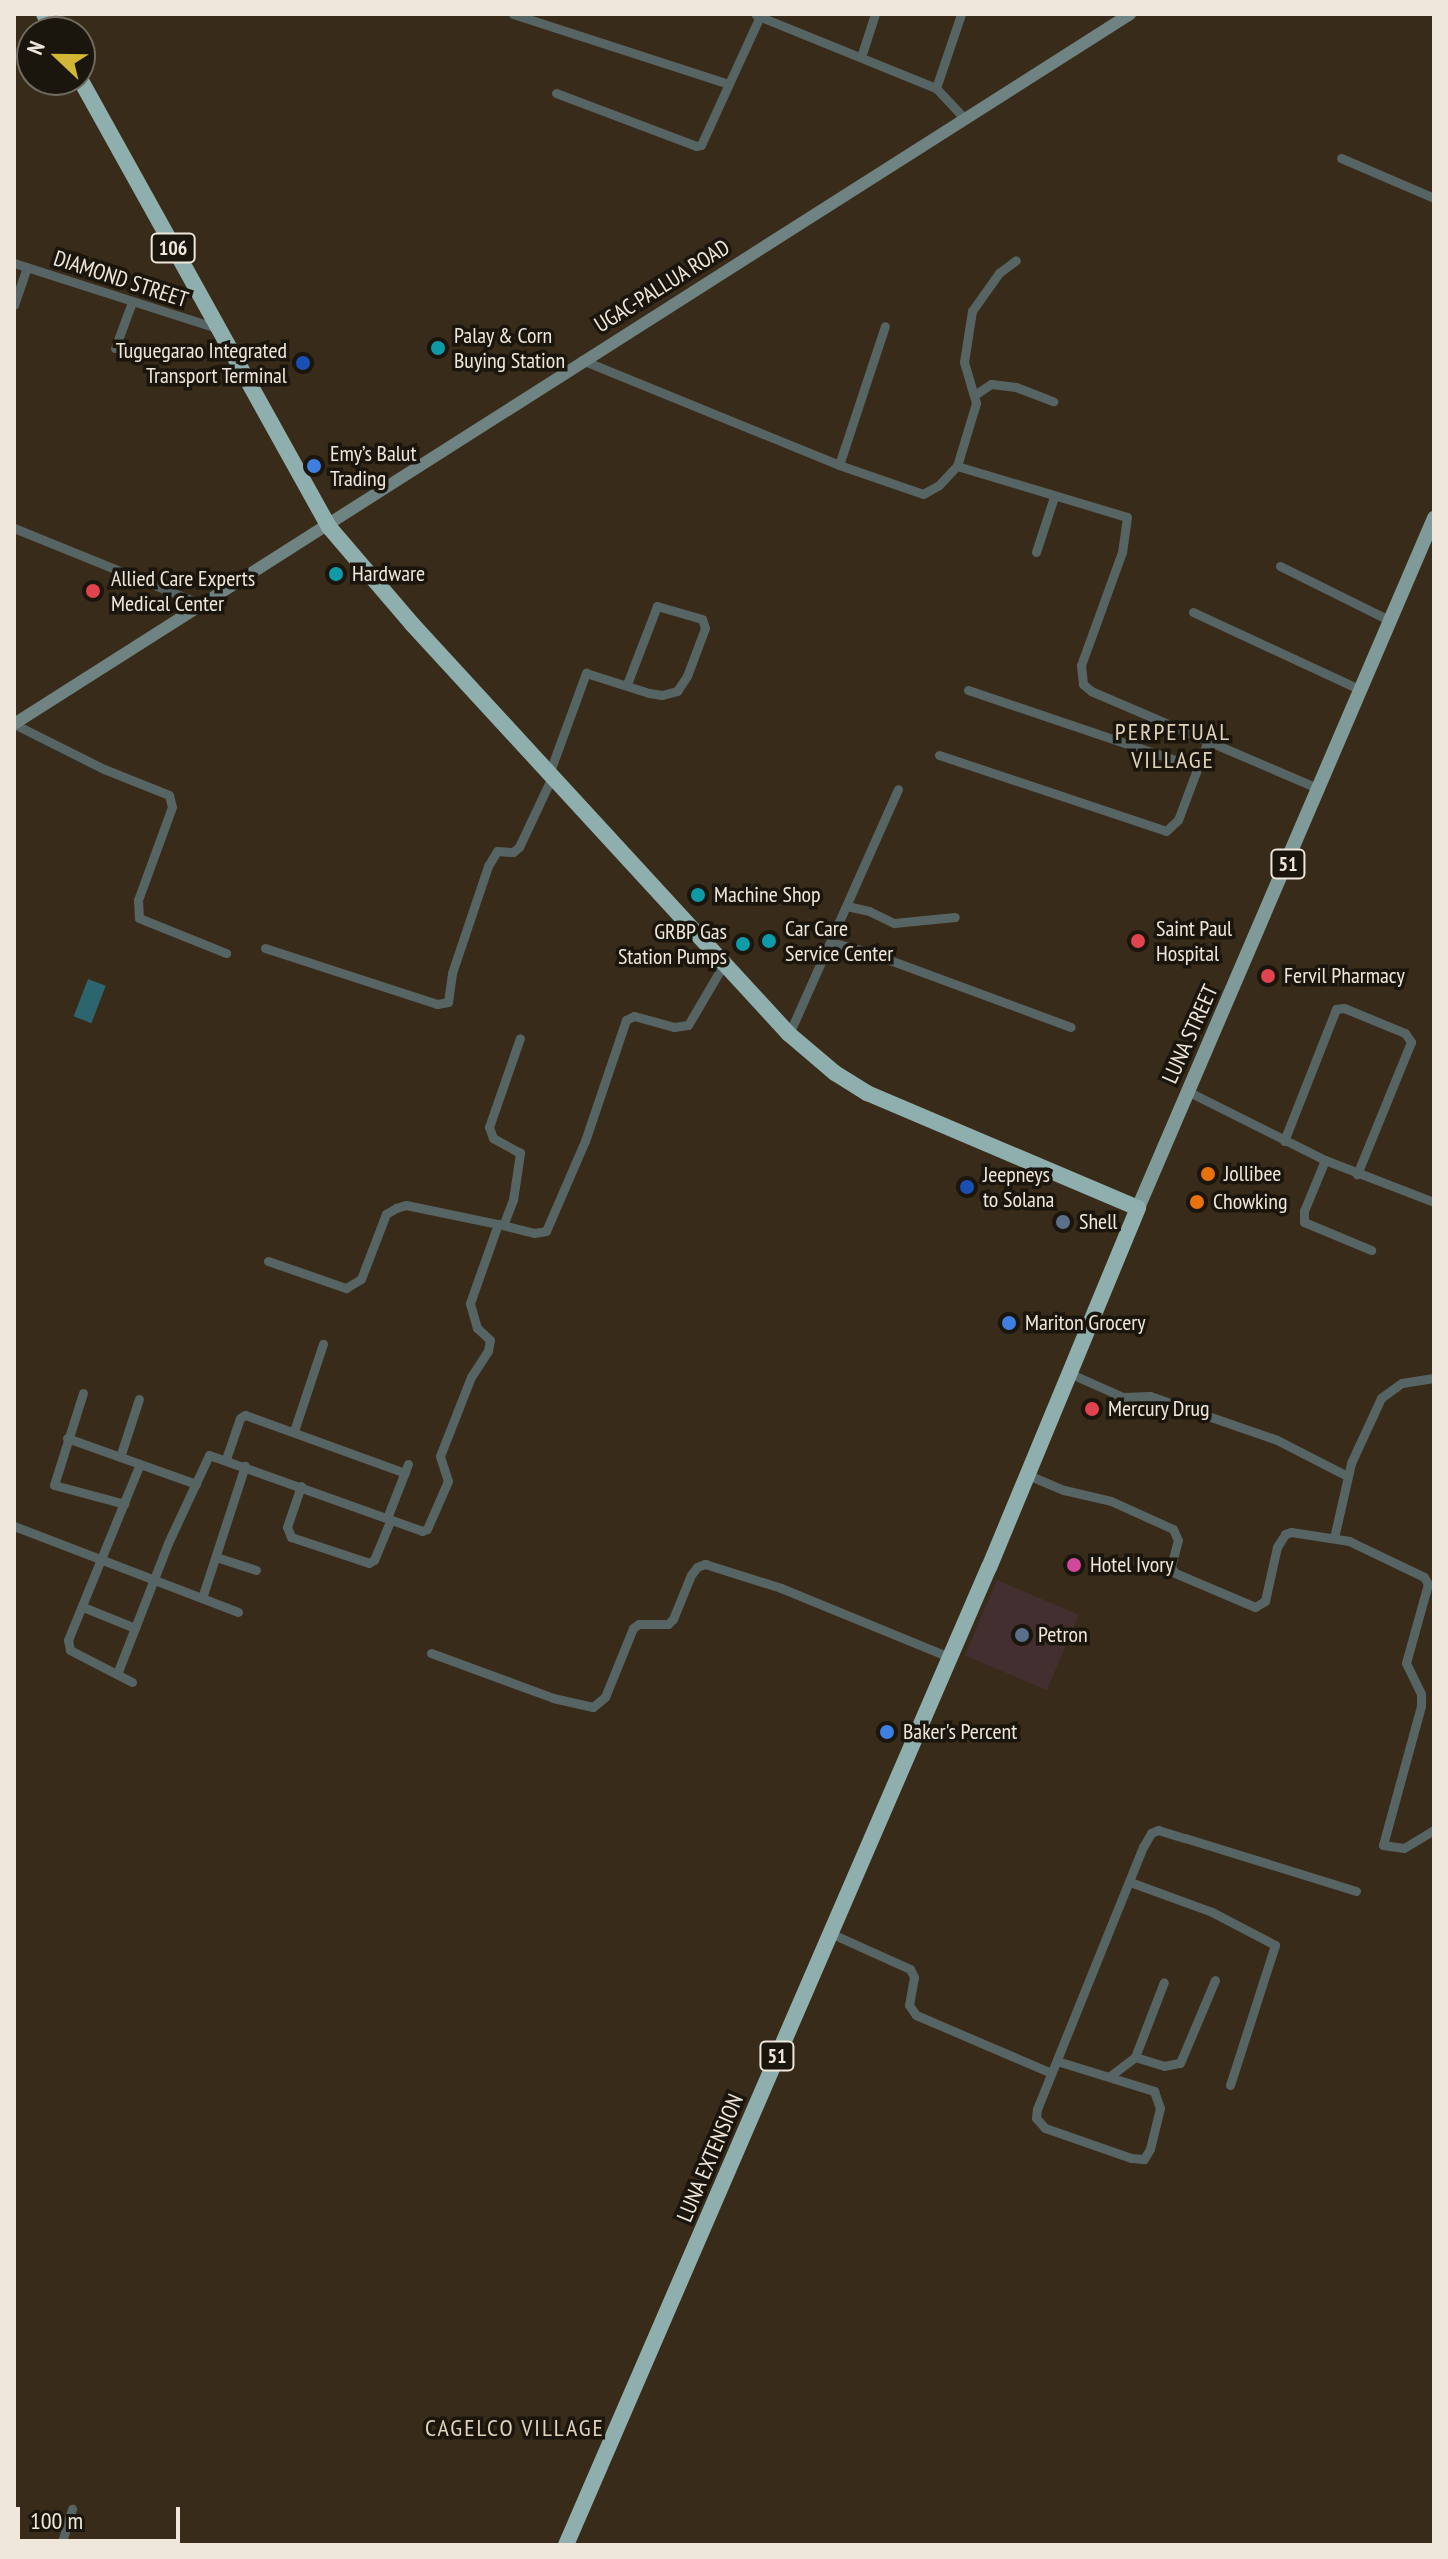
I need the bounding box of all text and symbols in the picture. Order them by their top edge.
north arrow [16,16,96,96]
text: N [20,37,51,59]
road number: 106 [149,232,197,264]
street label: UGAC-PALLUA ROAD [589,234,735,338]
street label: DIAMOND STREET [50,245,192,313]
place label: Palay & Corn Buying Station [454,322,565,374]
place label: Tuguegarao Integrated Transport Terminal [116,337,287,388]
marker: Palay & Corn Buying Station [429,339,447,357]
marker: Tuguegarao Integrated Transport Terminal [294,354,312,372]
place label: Emy’s Balut Trading [330,440,416,492]
marker: Emy’s Balut Trading [305,457,323,475]
place label: Hardware [352,561,425,587]
place label: Allied Care Experts Medical Center [111,565,255,616]
marker: Hardware [327,565,345,583]
marker: Allied Care Experts Medical Center [82,580,104,602]
district label: PERPETUAL VILLAGE [1115,718,1231,774]
road number: 51 [1270,848,1306,880]
place label: Machine Shop [714,882,821,908]
marker: Machine Shop [689,886,707,904]
place label: Car Care Service Center [785,915,893,966]
place label: Saint Paul Hospital [1156,915,1232,966]
place label: GRBP Gas Station Pumps [618,918,727,970]
marker: Saint Paul Hospital [1127,930,1149,952]
marker: Car Care Service Center [760,932,778,950]
marker: GRBP Gas Station Pumps [734,935,752,953]
place label: Fervil Pharmacy [1284,963,1405,989]
marker: Fervil Pharmacy [1259,967,1277,985]
street label: LUNA STREET [1156,980,1224,1088]
place label: Jeepneys to Solana [983,1161,1054,1212]
place label: Jollibee [1224,1161,1281,1187]
marker: Jollibee [1199,1165,1217,1183]
marker: Jeepneys to Solana [958,1178,976,1196]
place label: Chowking [1213,1189,1288,1215]
marker: Chowking [1188,1193,1206,1211]
place label: Shell [1079,1209,1117,1235]
marker: Shell [1054,1213,1072,1231]
place label: Mariton Grocery [1025,1310,1146,1336]
marker: Mariton Grocery [1000,1314,1018,1332]
place label: Mercury Drug [1108,1396,1210,1422]
marker: Mercury Drug [1083,1400,1101,1418]
place label: Hotel Ivory [1090,1552,1174,1578]
marker: Hotel Ivory [1065,1556,1083,1574]
place label: Petron [1038,1622,1088,1648]
marker: Petron [1013,1626,1031,1644]
place label: Baker's Percent [903,1719,1017,1745]
marker: Baker's Percent [878,1723,896,1741]
road number: 51 [759,2040,795,2072]
street label: LUNA EXTENSION [671,2090,749,2226]
district label: CAGELCO VILLAGE [425,2414,605,2442]
scale bar [20,2491,184,2541]
text: 100 m [30,2505,83,2536]

